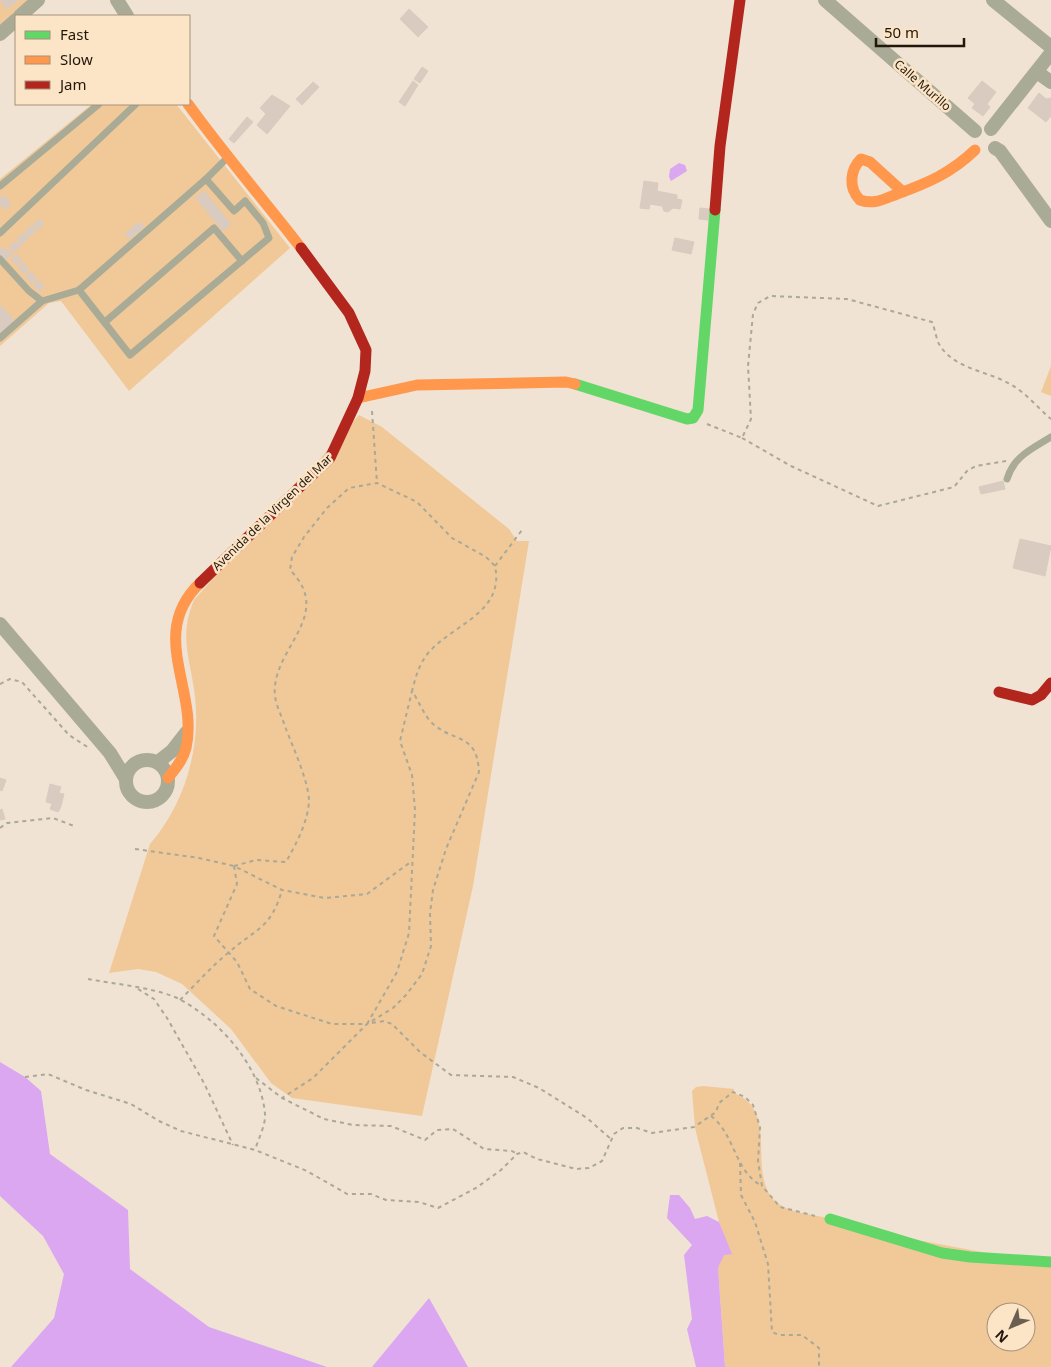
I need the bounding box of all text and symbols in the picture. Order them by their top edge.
legend [15,15,190,105]
scale bar [876,15,964,47]
text: 50 m [884,22,919,42]
text: Fast [60,24,89,44]
text: Slow [60,49,93,69]
street label: Calle Murillo [891,56,955,114]
text: Jam [58,74,87,94]
street label: Avenida de la Virgen del Mar [208,450,336,574]
north arrow [986,1302,1036,1352]
text: N [991,1326,1012,1347]

